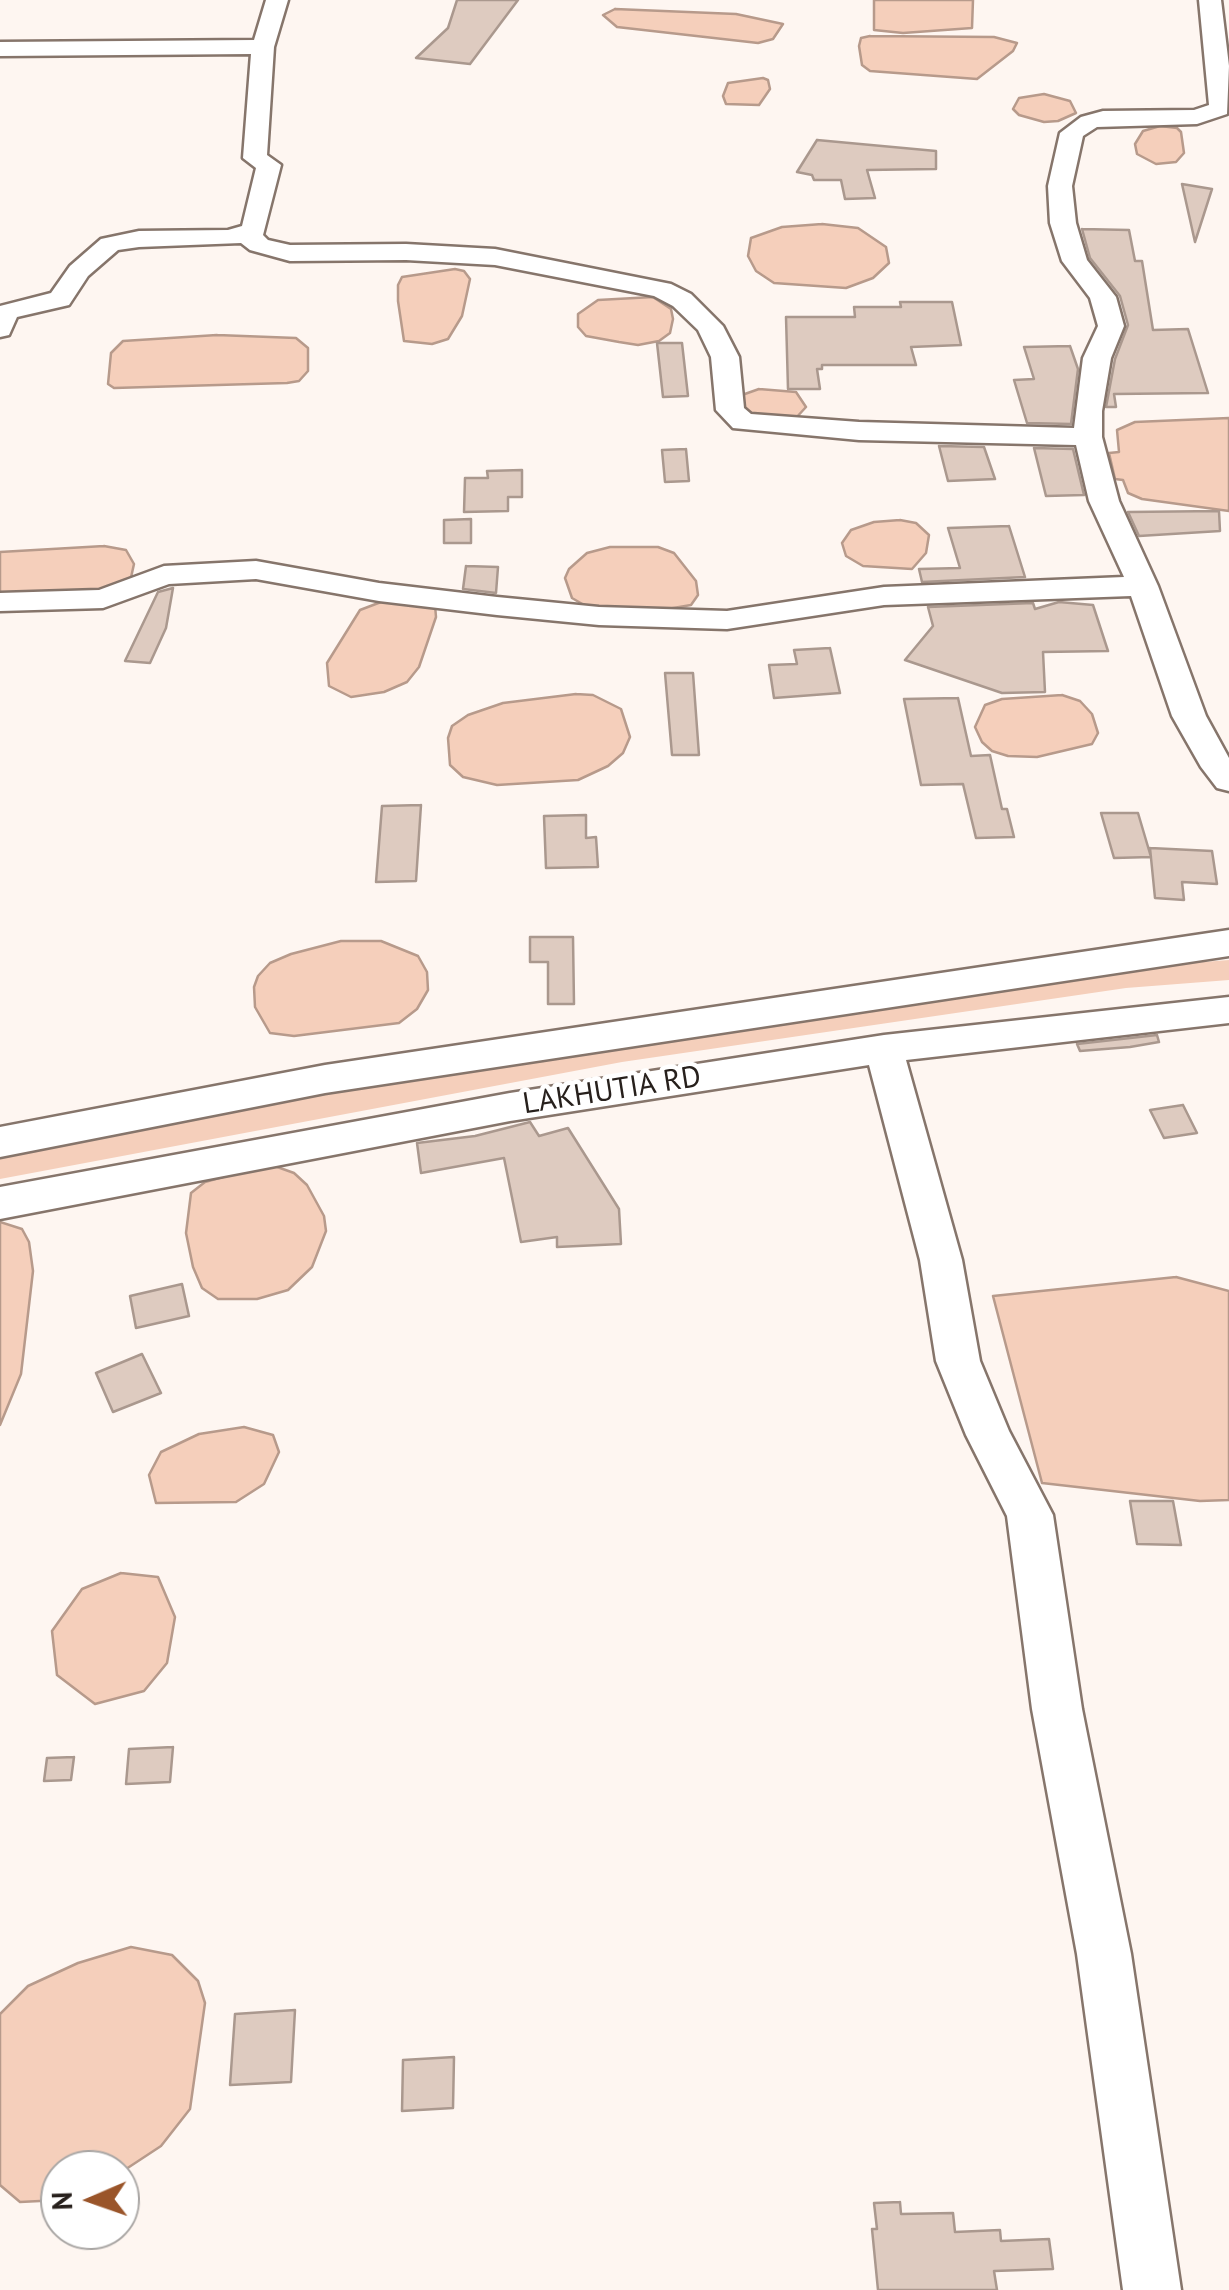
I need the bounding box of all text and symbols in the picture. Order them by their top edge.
street label: LAKHUTIA RD [520,1059,704,1123]
north arrow [40,2150,140,2250]
text: N [43,2191,80,2211]

